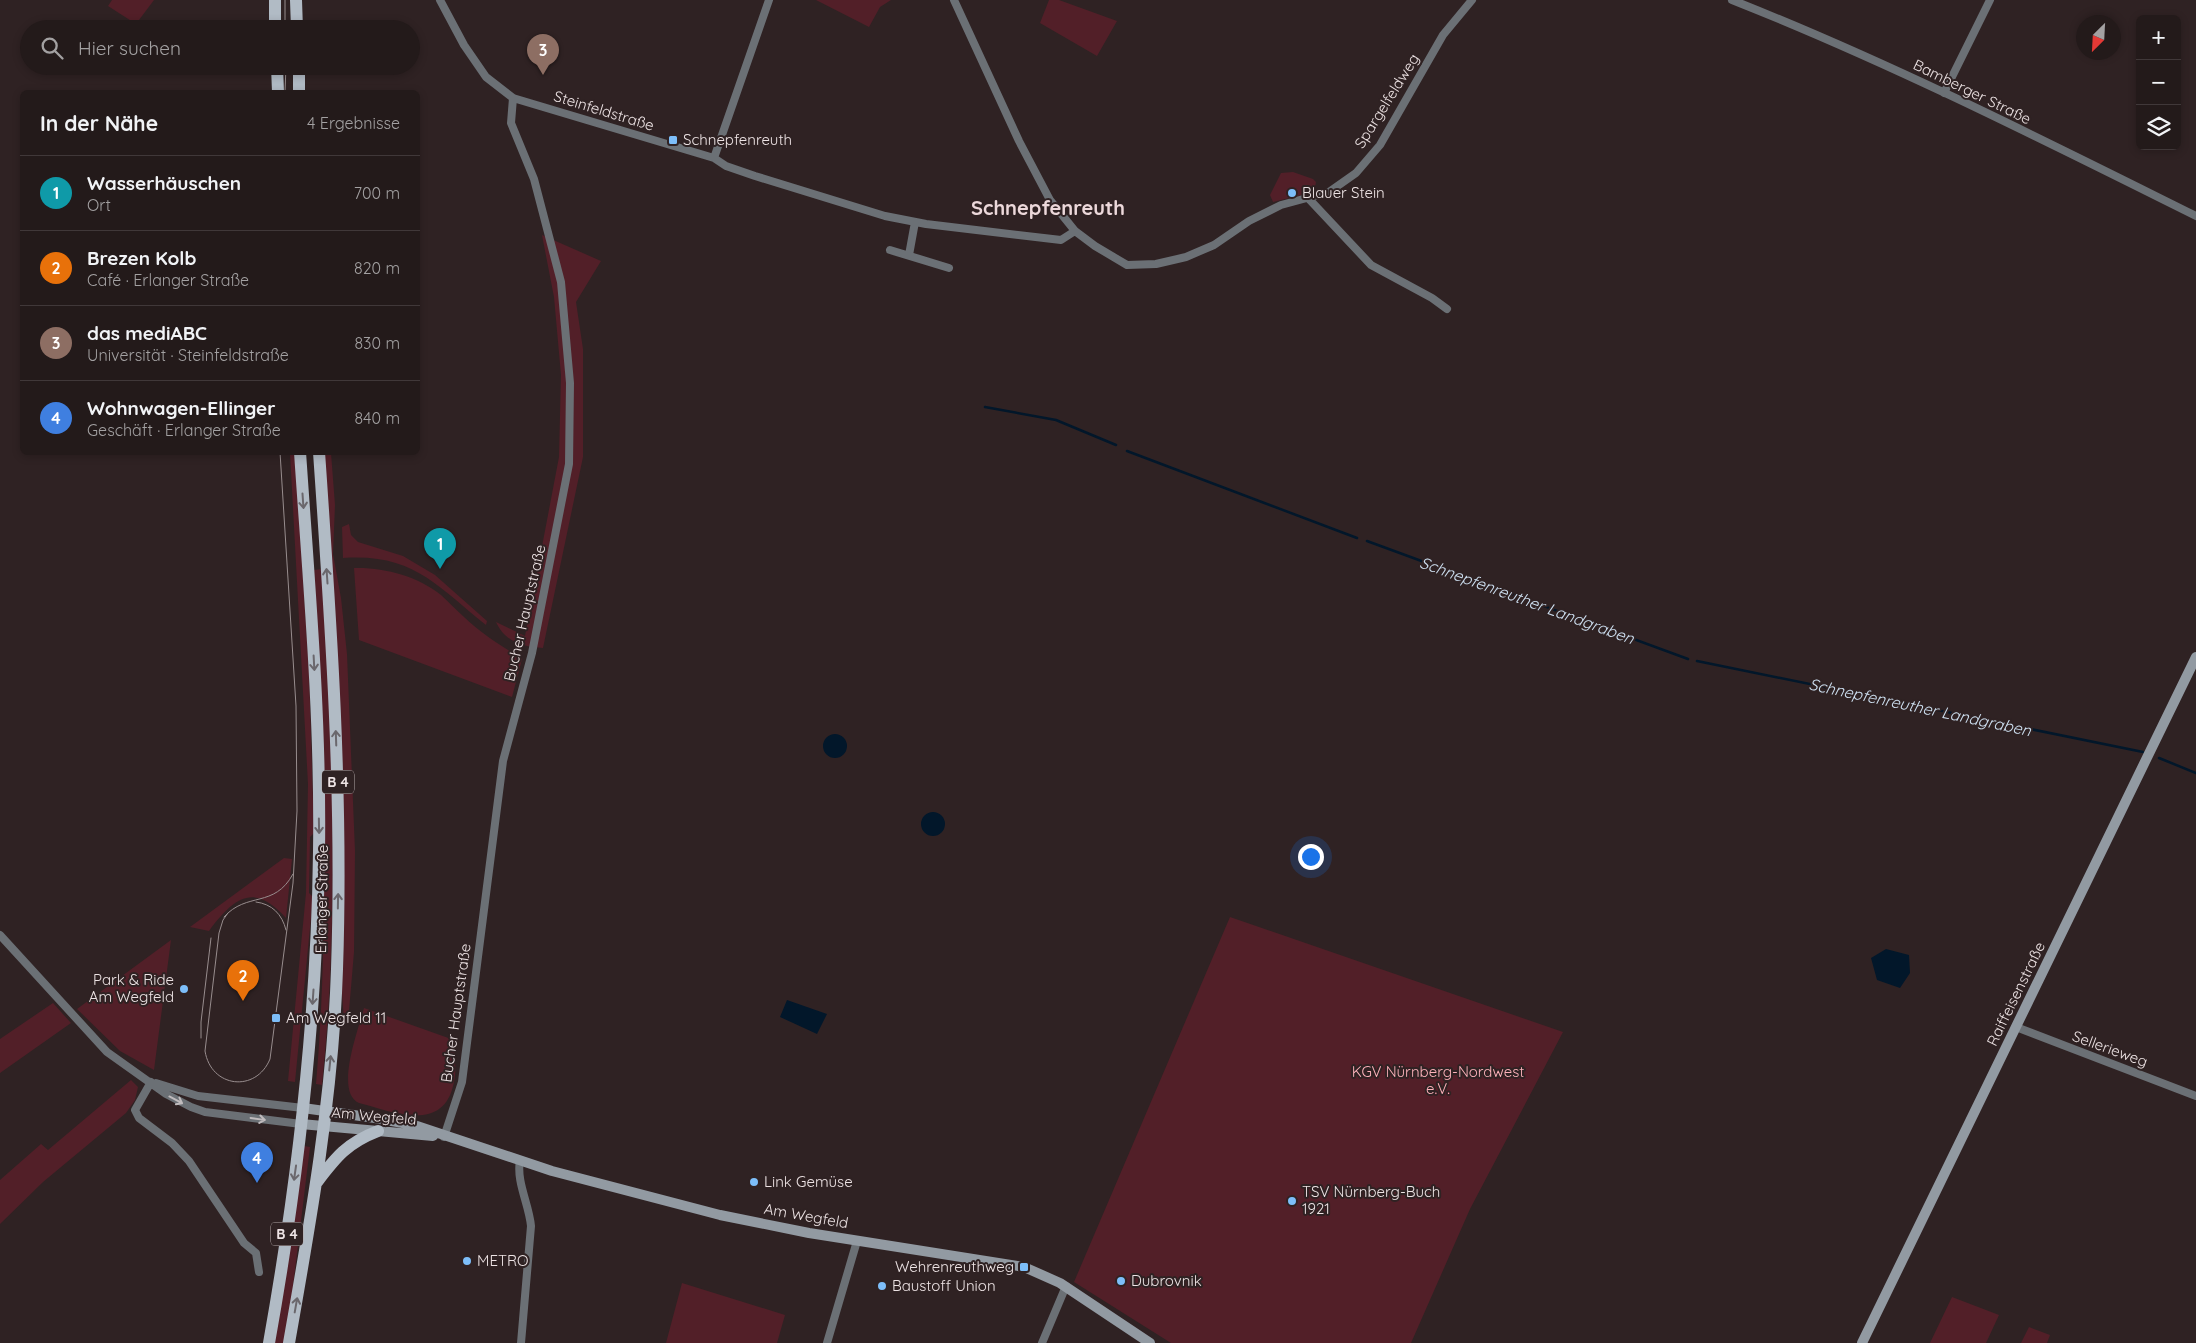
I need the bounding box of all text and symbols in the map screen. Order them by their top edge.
north arrow [2076,15,2121,60]
map controls [2136,15,2181,150]
button: + [2136,15,2181,60]
search box [20,20,420,75]
icon: search [38,34,66,62]
pin: 3 [527,34,559,75]
text: Hier suchen [78,36,181,60]
street label: Spargelfeldweg [1350,50,1423,152]
street label: Bamberger Straße [1910,55,2034,128]
button: − [2136,60,2181,105]
street label: Steinfeldstraße [552,86,657,135]
button: layers [2136,105,2181,150]
text: In der Nähe [40,110,158,136]
text: 4 Ergebnisse [307,113,400,133]
place label: Schnepfenreuth [683,130,792,149]
marker: Schnepfenreuth [667,134,679,146]
text: Wasserhäuschen [87,171,241,195]
text: 1 [53,183,59,203]
text: 700 m [354,183,400,203]
place label: Blauer Stein [1302,183,1385,202]
marker: Blauer Stein [1286,187,1298,199]
text: Ort [87,195,111,215]
district label: Schnepfenreuth [971,195,1125,220]
text: Brezen Kolb [87,246,196,270]
text: 2 [51,258,61,278]
text: 820 m [354,258,400,278]
text: Café · Erlanger Straße [87,270,249,290]
text: das mediABC [87,321,207,345]
text: 3 [52,333,60,353]
text: 830 m [354,333,400,353]
text: Universität · Steinfeldstraße [87,345,289,365]
text: Wohnwagen-Ellinger [87,396,275,420]
text: 4 [51,408,61,428]
text: 840 m [354,408,400,428]
text: Geschäft · Erlanger Straße [87,420,281,440]
one-way arrow [299,493,308,509]
pin: 1 [424,528,456,569]
street label: Bucher Hauptstraße [500,543,550,683]
water label: Schnepfenreuther Landgraben [1417,552,1638,648]
one-way arrow [323,568,332,584]
one-way arrow [309,655,318,671]
water label: Schnepfenreuther Landgraben [1807,674,2034,740]
one-way arrow [331,730,341,746]
road number: B 4 [322,770,354,794]
one-way arrow [314,817,323,833]
street label: Erlanger Straße [311,844,332,953]
your location [1298,844,1324,870]
one-way arrow [333,893,343,909]
street label: Raiffeisenstraße [1982,939,2049,1049]
street label: Bucher Hauptstraße [436,942,475,1084]
pin: 2 [227,960,259,1001]
place label: Park & Ride Am Wegfeld [89,970,174,1006]
marker: Park & Ride Am Wegfeld [178,983,190,995]
one-way arrow [308,988,317,1004]
place label: Am Wegfeld 11 [286,1008,386,1027]
marker: Am Wegfeld 11 [270,1012,282,1024]
street label: Sellerieweg [2070,1026,2150,1071]
one-way arrow [325,1055,335,1071]
park label: KGV Nürnberg-Nordwest e.V. [1352,1062,1524,1098]
one-way arrow [169,1095,184,1105]
street label: Am Wegfeld [331,1102,417,1129]
one-way arrow [250,1115,266,1125]
pin: 4 [241,1142,273,1183]
one-way arrow [290,1164,300,1180]
place label: Link Gemüse [764,1172,853,1191]
marker: Link Gemüse [748,1176,760,1188]
place label: TSV Nürnberg-Buch 1921 [1302,1182,1440,1218]
marker: TSV Nürnberg-Buch 1921 [1286,1195,1298,1207]
street label: Am Wegfeld [762,1199,850,1232]
road number: B 4 [271,1222,303,1246]
place label: METRO [477,1251,528,1270]
marker: METRO [461,1255,473,1267]
place label: Wehrenreuthweg [895,1257,1014,1276]
marker: Wehrenreuthweg [1018,1261,1030,1273]
place label: Dubrovnik [1131,1271,1202,1290]
marker: Dubrovnik [1115,1275,1127,1287]
place label: Baustoff Union [892,1276,996,1295]
marker: Baustoff Union [876,1280,888,1292]
one-way arrow [291,1297,301,1313]

